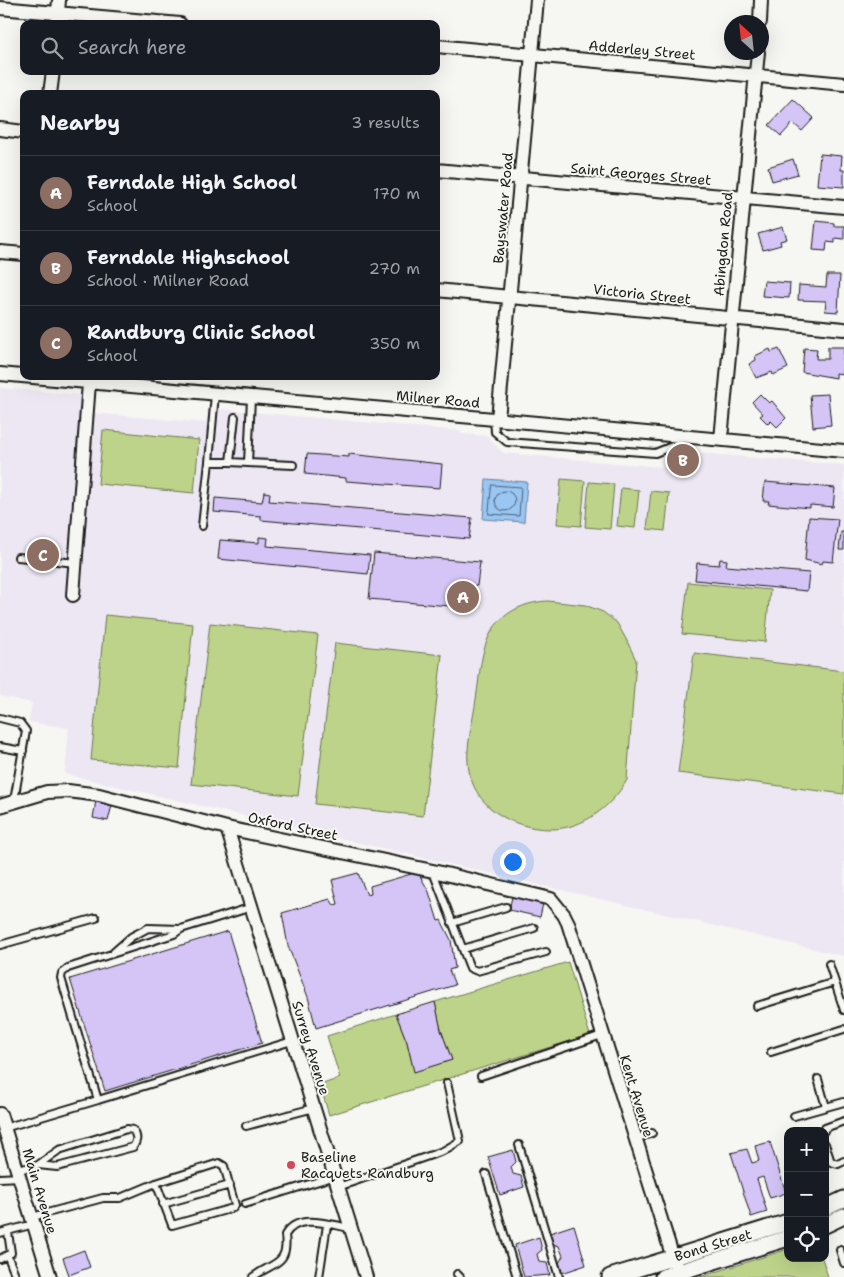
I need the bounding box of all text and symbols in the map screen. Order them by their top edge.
north arrow [724,15,769,60]
search box [20,20,440,75]
icon: search [38,34,66,62]
text: Search here [78,35,187,60]
street label: Adderley Street [588,36,696,64]
text: Nearby [40,109,120,137]
text: 3 results [351,112,420,133]
street label: Bayswater Road [489,152,517,264]
street label: Saint Georges Street [570,159,712,189]
text: Ferndale High School [87,170,297,195]
text: A [50,183,62,204]
text: 170 m [373,183,420,204]
street label: Abingdon Road [709,191,737,297]
text: School [87,195,137,216]
text: Ferndale Highschool [87,245,290,270]
text: B [51,258,61,279]
text: 270 m [369,258,420,279]
text: School · Milner Road [87,270,249,291]
street label: Victoria Street [592,280,692,308]
text: Randburg Clinic School [87,320,315,345]
text: C [51,333,61,354]
text: 350 m [369,333,420,354]
text: School [87,345,137,366]
street label: Milner Road [395,386,481,412]
pin: B [667,441,699,479]
pin: C [27,536,59,574]
pin: A [447,578,479,616]
street label: Oxford Street [246,808,340,844]
your location [500,849,526,875]
street label: Surrey Avenue [288,999,334,1097]
street label: Kent Avenue [616,1053,658,1139]
map controls [784,1127,829,1262]
button: + [784,1127,829,1172]
street label: Main Avenue [18,1146,62,1236]
place label: Baseline Racquets Randburg [301,1148,434,1182]
marker: Baseline Racquets Randburg [285,1159,297,1171]
button: − [784,1172,829,1217]
button: locate [784,1217,829,1262]
street label: Bond Street [672,1225,754,1265]

